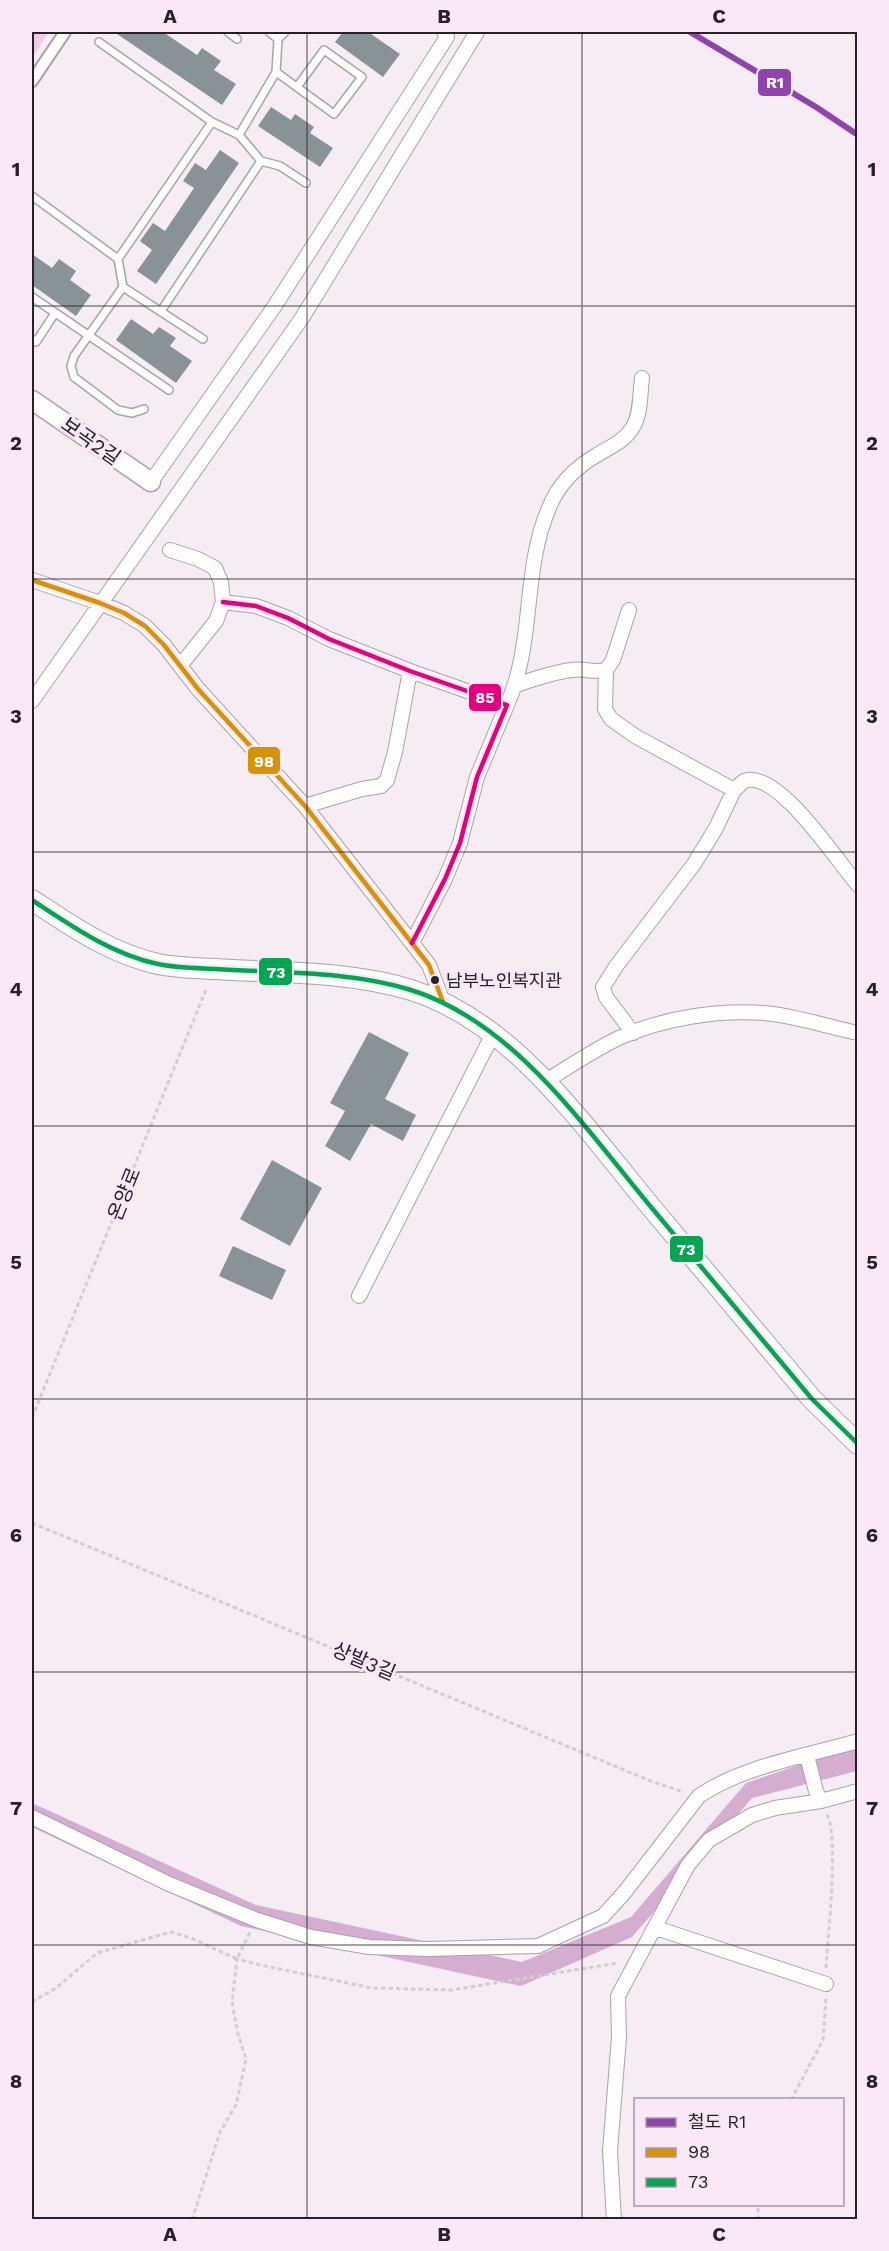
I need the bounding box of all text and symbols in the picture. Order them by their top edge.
text: A [163,4,177,28]
text: B [437,4,451,28]
text: C [712,4,726,28]
line badge: R1 [757,68,792,97]
text: R1 [766,73,784,92]
text: 1 [12,157,20,181]
text: 1 [868,157,876,181]
street label: 보곡2길 [57,412,125,470]
text: 2 [10,431,22,455]
text: 2 [866,431,878,455]
line badge: 85 [468,683,502,712]
text: 85 [475,688,495,707]
text: 3 [10,704,22,728]
text: 3 [866,704,878,728]
line badge: 98 [247,746,281,775]
text: 98 [254,752,274,771]
line badge: 73 [258,957,293,986]
text: 73 [266,963,286,982]
place label: 남부노인복지관 [446,970,562,991]
marker: 남부노인복지관 [429,974,441,986]
text: 4 [10,977,23,1001]
text: 4 [866,977,879,1001]
street label: 온양로 [103,1164,145,1224]
line badge: 73 [669,1235,704,1263]
text: 73 [676,1240,696,1259]
text: 5 [10,1250,22,1274]
text: 5 [866,1250,878,1274]
text: 6 [10,1523,22,1547]
text: 6 [866,1523,878,1547]
street label: 상발3길 [329,1637,399,1685]
text: 7 [10,1796,22,1820]
text: 7 [866,1796,878,1820]
text: 8 [10,2069,22,2093]
text: 8 [866,2069,878,2093]
legend [634,2098,844,2206]
text: 철도 R1 [688,2111,746,2132]
text: 98 [688,2141,710,2162]
text: 73 [688,2171,709,2192]
text: A [163,2222,177,2246]
text: B [437,2222,451,2246]
text: C [712,2222,726,2246]

